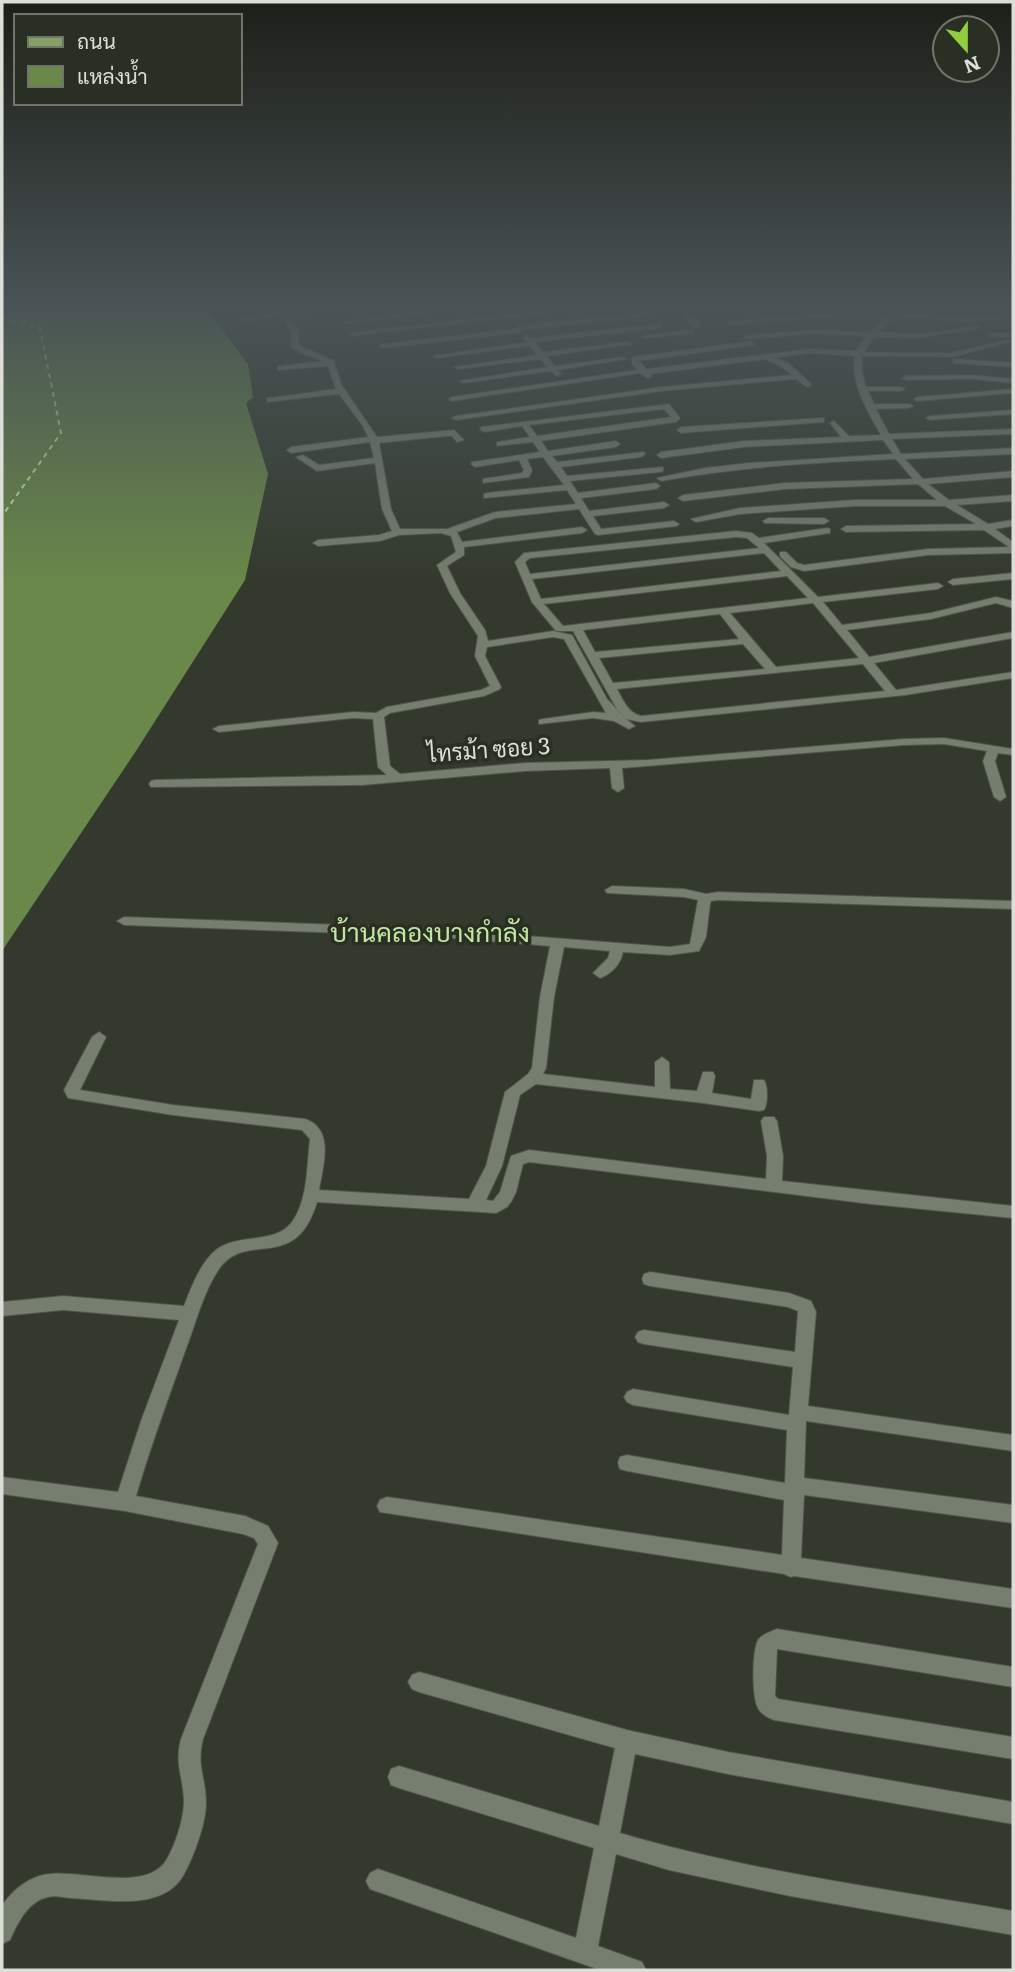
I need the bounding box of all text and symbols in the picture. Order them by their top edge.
legend [14,14,242,105]
north arrow [931,14,1001,84]
text: ถนน [77,24,116,55]
text: N [960,50,985,82]
text: แหล่งน้ำ [77,59,148,90]
street label: ไทรม้า ซอย 3 [424,727,551,769]
district label: บ้านคลองบางกำลัง [330,911,530,950]

